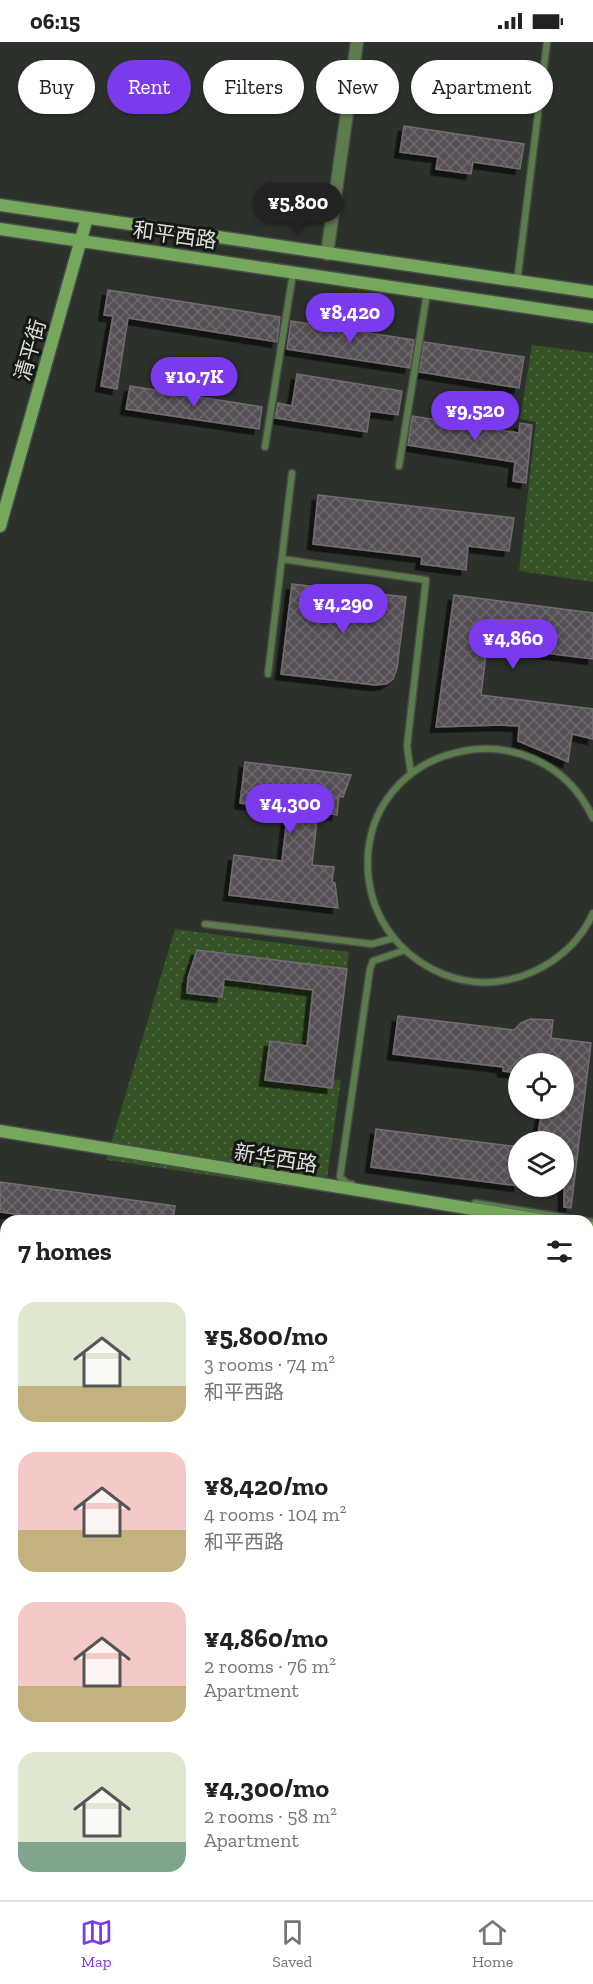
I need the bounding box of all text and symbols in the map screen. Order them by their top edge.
text: 06:15 [30,8,80,35]
chip: Buy [18,60,95,114]
chip: Rent [107,60,191,114]
chip: Filters [203,60,304,114]
chip: New [316,60,399,114]
chip: Apartment [411,60,553,114]
pin: ¥5,800 [249,183,347,234]
text: ¥5,800 [268,190,328,214]
street label: 和平西路 [132,217,218,253]
pin: ¥8,420 [301,293,399,344]
text: ¥8,420 [320,300,380,324]
street label: 清平街 [9,316,51,384]
pin: ¥10.7K [145,357,243,408]
text: ¥10.7K [165,364,223,388]
pin: ¥9,520 [426,391,524,442]
text: ¥9,520 [445,398,505,422]
pin: ¥4,290 [294,584,392,635]
text: ¥4,290 [313,591,373,615]
pin: ¥4,860 [464,619,562,670]
text: ¥4,860 [483,626,543,650]
pin: ¥4,300 [241,784,339,835]
text: ¥4,300 [259,791,321,815]
map controls [508,1053,574,1197]
button: locate [508,1053,574,1119]
button: layers [508,1131,574,1197]
street label: 新华西路 [233,1139,319,1177]
text: 7 homes [18,1235,112,1267]
icon: filters [543,1235,576,1268]
text: ¥5,800/mo [204,1320,328,1352]
icon: home [66,1326,138,1398]
text: 3 rooms · 74 m² [204,1352,335,1376]
text: 和平西路 [204,1380,284,1404]
text: ¥8,420/mo [204,1470,328,1502]
icon: home [66,1476,138,1548]
text: 4 rooms · 104 m² [204,1502,346,1526]
text: 和平西路 [204,1530,284,1554]
text: ¥4,860/mo [204,1622,328,1654]
icon: home [66,1626,138,1698]
text: 2 rooms · 76 m² [204,1654,336,1678]
text: Apartment [204,1678,299,1702]
text: ¥4,300/mo [204,1772,329,1804]
icon: home [66,1776,138,1848]
text: 2 rooms · 58 m² [204,1804,337,1828]
text: Apartment [204,1828,299,1852]
tab: Map [80,1916,113,1971]
tab: Saved [272,1916,312,1971]
tab: Home [472,1916,513,1971]

